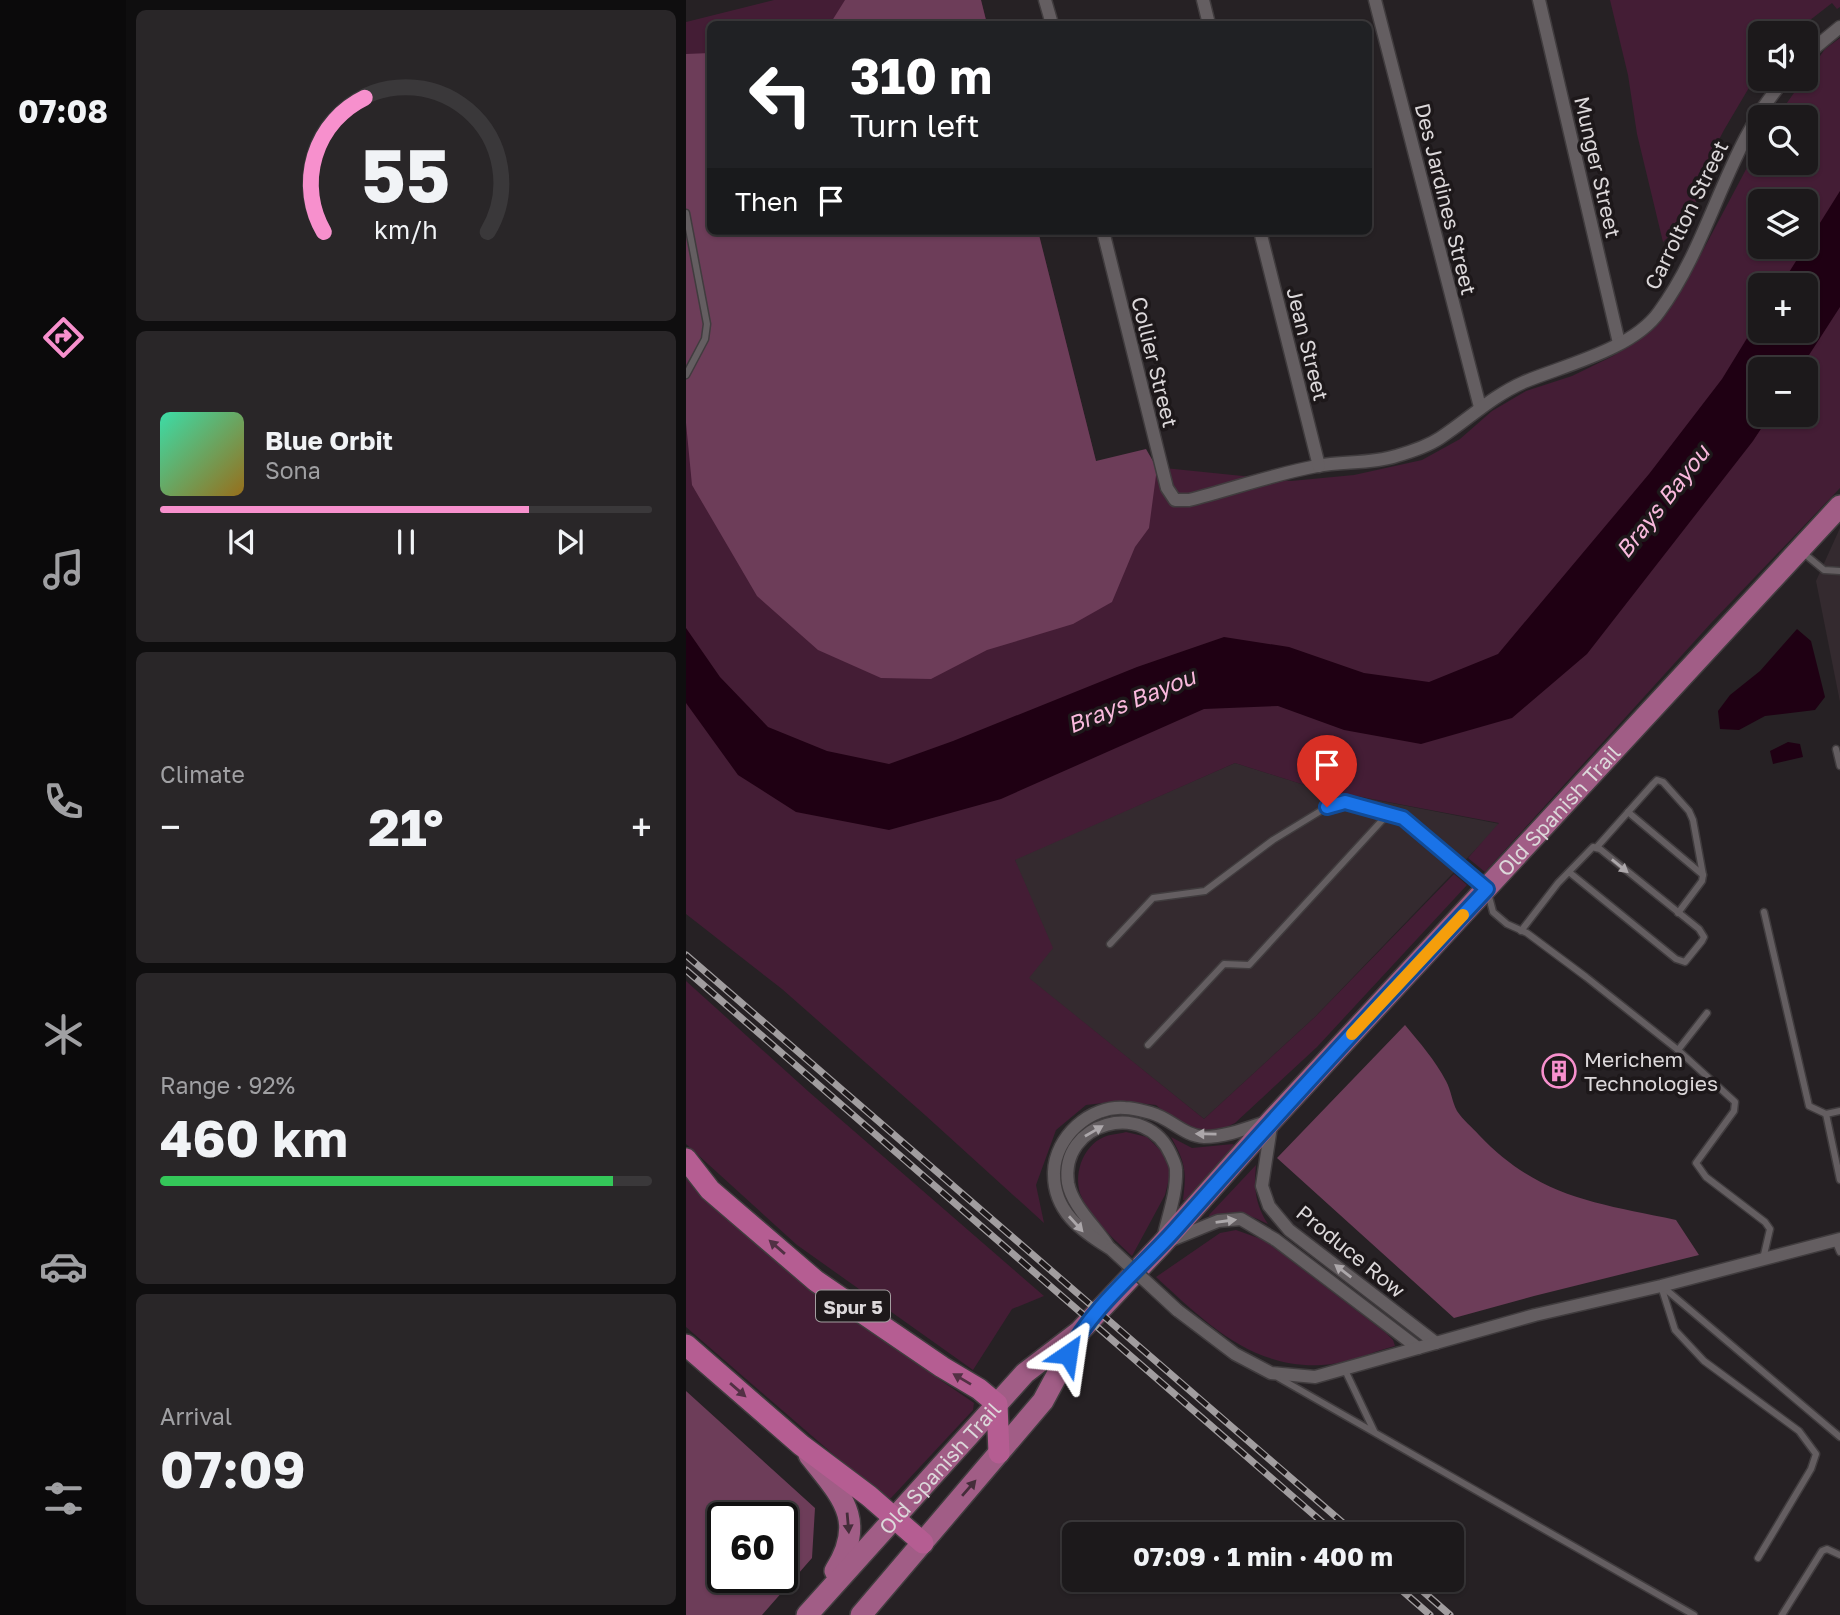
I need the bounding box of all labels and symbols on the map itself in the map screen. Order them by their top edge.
street label: Munger Street [1569,94,1627,240]
street label: Des Jardines Street [1410,100,1482,298]
street label: Carrolton Street [1639,136,1733,294]
street label: Jean Street [1281,285,1335,403]
street label: Collier Street [1126,294,1184,430]
water label: Brays Bayou [1609,437,1716,563]
water label: Brays Bayou [1063,661,1201,738]
pin [1297,735,1357,807]
street label: Old Spanish Trail [1491,739,1626,882]
one-way arrow [1610,858,1628,873]
place label: Merichem Technologies [1584,1046,1718,1096]
building icon: Merichem Technologies [1540,1052,1578,1090]
one-way arrow [1084,1125,1103,1137]
one-way arrow [1195,1129,1217,1140]
street label: Produce Row [1291,1199,1411,1303]
one-way arrow [1068,1215,1084,1233]
one-way arrow [1215,1215,1237,1226]
one-way arrow [768,1239,786,1255]
one-way arrow [1334,1265,1352,1279]
road number: Spur 5 [816,1290,890,1322]
position arrow [1031,1317,1105,1391]
one-way arrow [953,1372,972,1385]
one-way arrow [729,1382,746,1397]
street label: Old Spanish Trail [873,1396,1006,1540]
one-way arrow [961,1479,977,1497]
speed limit sign: 60 [707,1502,798,1593]
one-way arrow [843,1512,854,1534]

